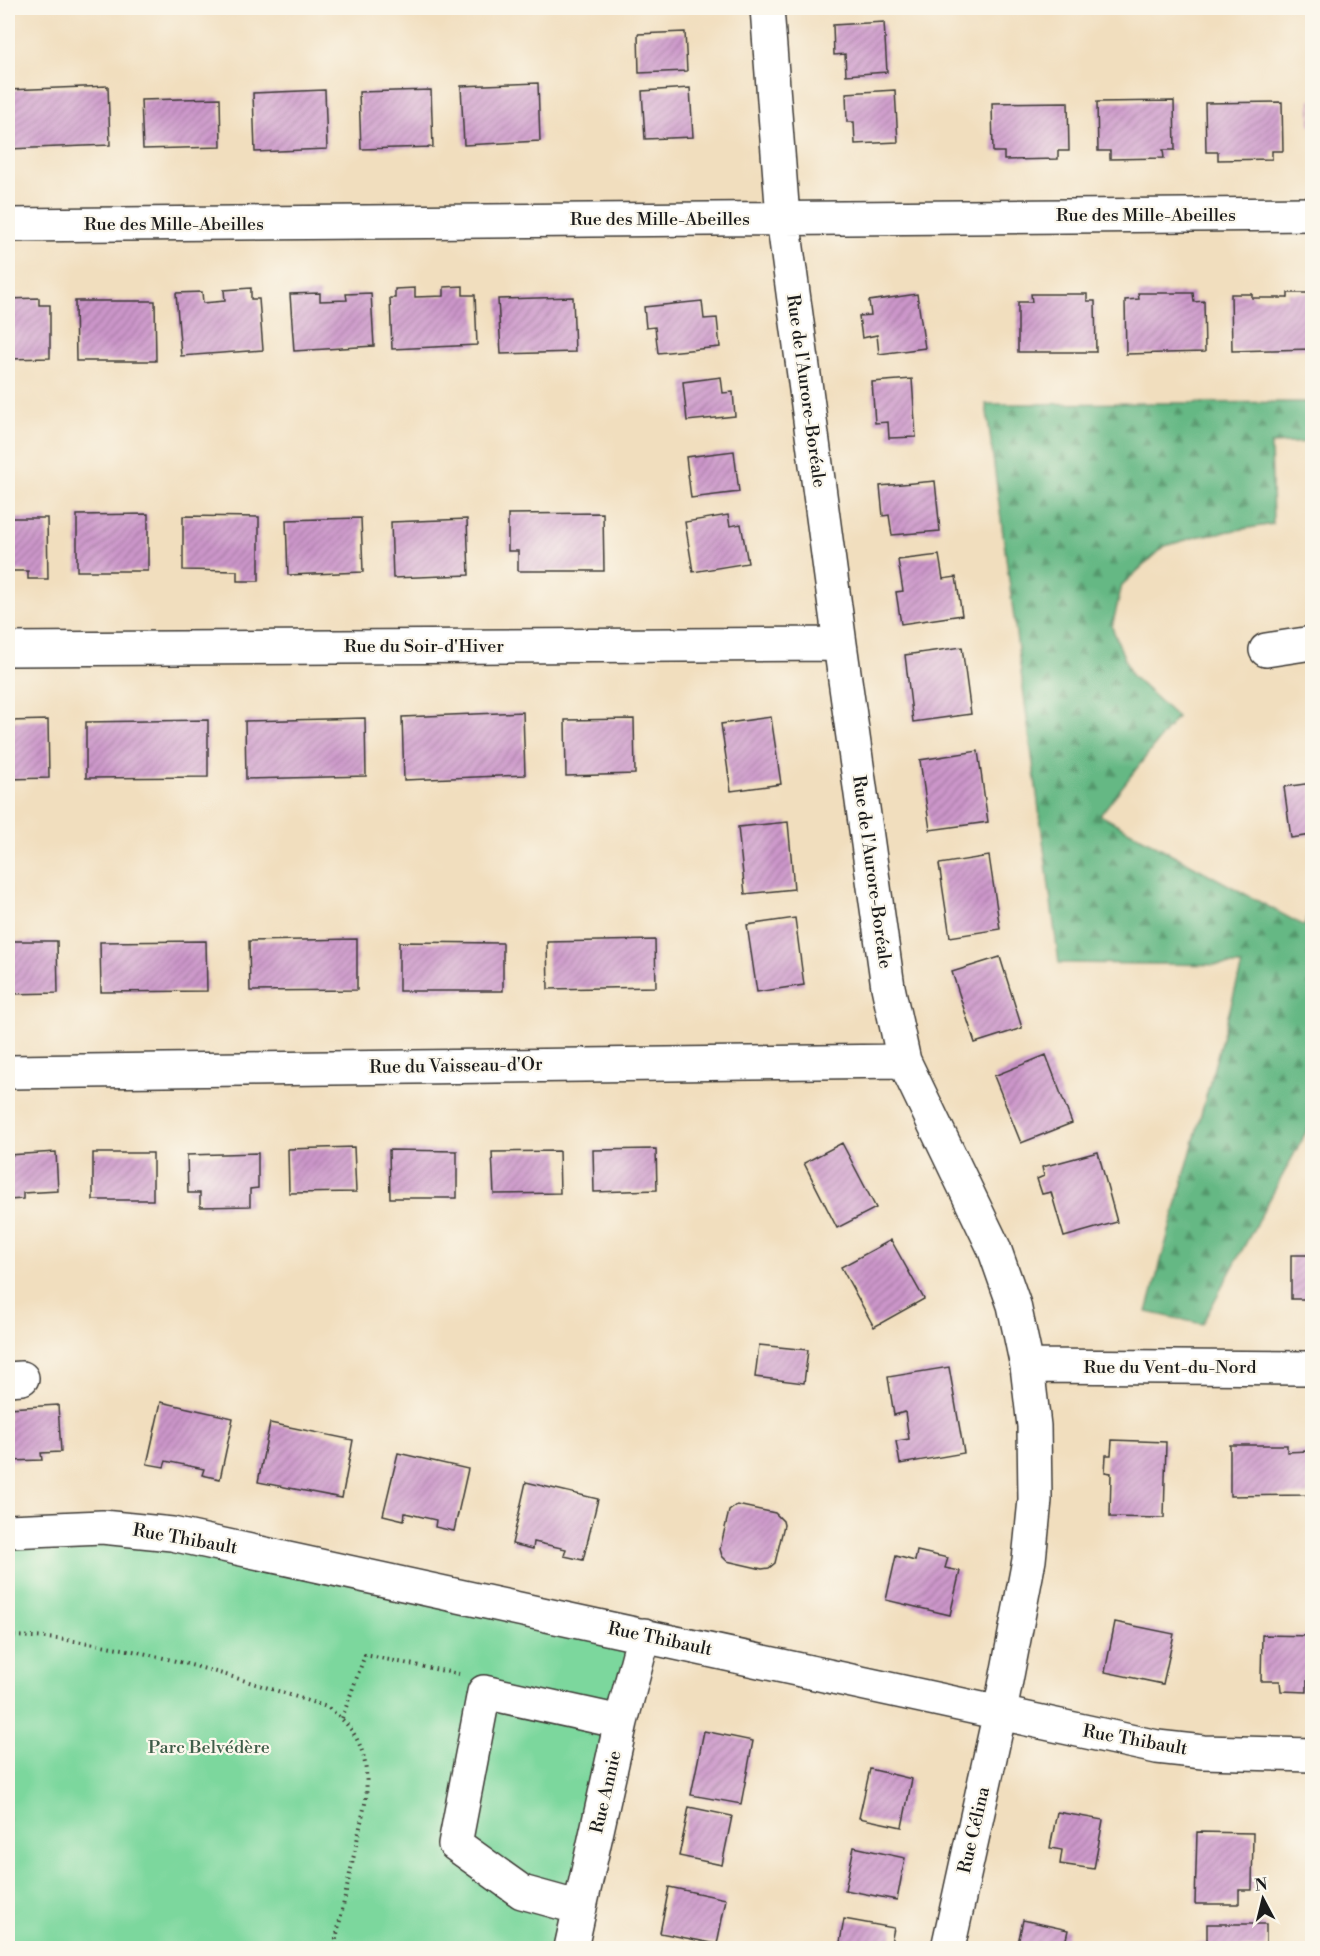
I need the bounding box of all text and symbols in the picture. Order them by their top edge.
street label: Rue des Mille-Abeilles [1056,204,1236,227]
street label: Rue des Mille-Abeilles [570,208,750,231]
street label: Rue des Mille-Abeilles [84,213,264,236]
street label: Rue de l'Aurore-Boréale [781,293,831,489]
street label: Rue du Soir-d'Hiver [344,635,504,658]
street label: Rue de l'Aurore-Boréale [847,774,897,970]
street label: Rue du Vaisseau-d'Or [369,1053,543,1079]
street label: Rue du Vent-du-Nord [1083,1356,1257,1379]
street label: Rue Thibault [131,1518,240,1560]
street label: Rue Thibault [606,1617,715,1661]
street label: Rue Thibault [1081,1719,1190,1761]
park label: Parc Belvédère [148,1736,270,1759]
street label: Rue Annie [585,1748,627,1836]
street label: Rue Célina [953,1784,995,1875]
north arrow [1233,1869,1293,1929]
text: N [1254,1874,1269,1896]

